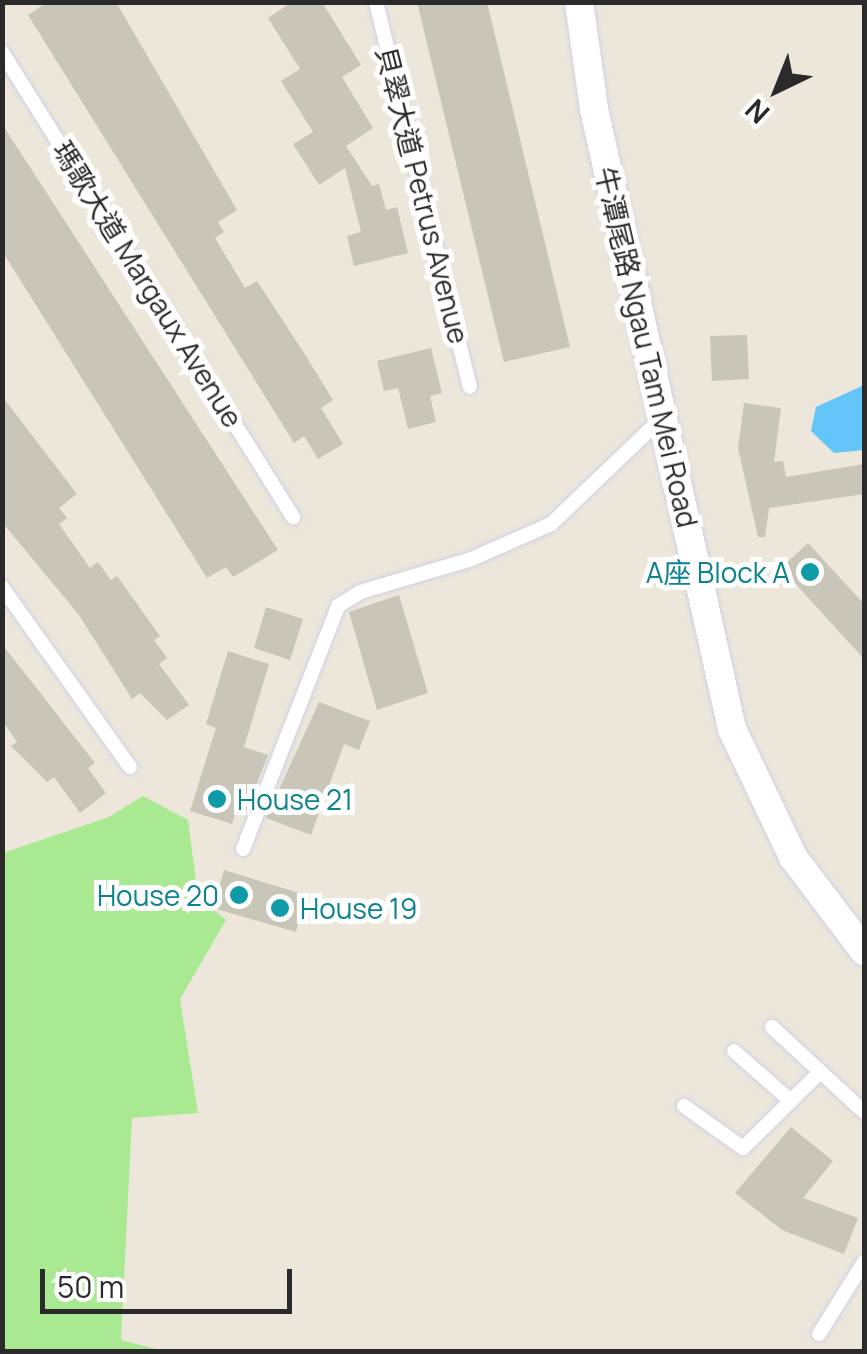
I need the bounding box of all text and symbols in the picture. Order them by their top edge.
north arrow [727,40,827,140]
street label: 貝翠大道 Petrus Avenue [370,43,476,347]
text: N [736,91,777,133]
street label: 瑪歌大道 Margaux Avenue [46,135,250,433]
street label: 牛潭尾路 Ngau Tam Mei Road [589,163,705,531]
place label: A座 Block A [646,555,790,589]
marker: A座 Block A [799,561,821,583]
place label: House 21 [237,782,353,816]
marker: House 21 [206,788,228,810]
place label: House 20 [97,878,219,912]
marker: House 20 [228,884,250,906]
place label: House 19 [300,891,417,925]
marker: House 19 [269,897,291,919]
scale bar [45,1249,298,1311]
text: 50 m [57,1266,124,1307]

